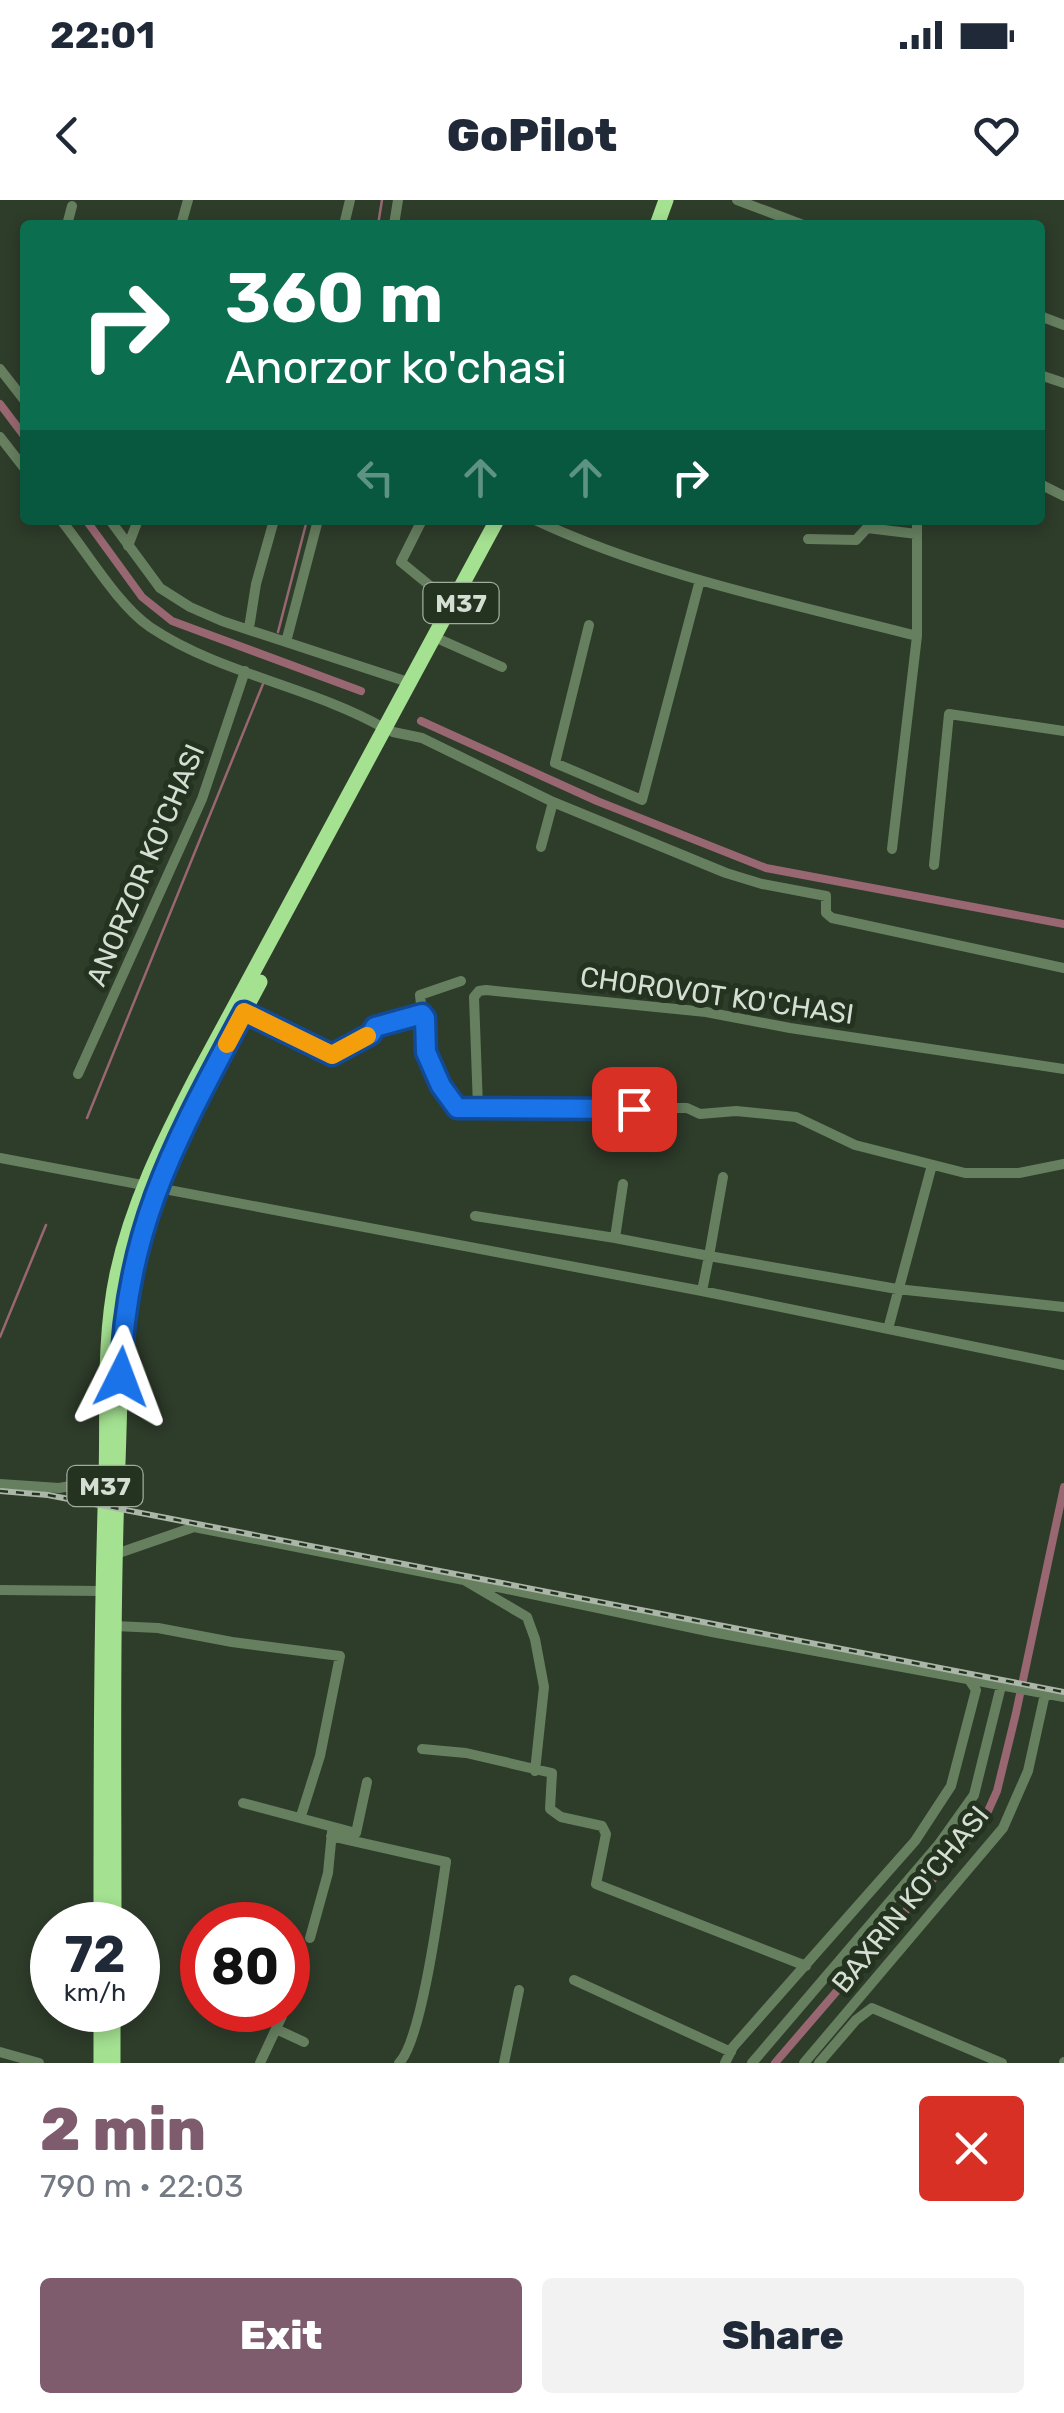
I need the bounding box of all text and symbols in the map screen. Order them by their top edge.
text: 22:01 [50,12,155,58]
icon: back [40,108,95,163]
icon: heart [969,108,1024,163]
text: GoPilot [447,109,617,162]
text: 360 m [225,257,443,340]
icon: right [60,260,190,390]
text: Anorzor ko'chasi [225,341,567,394]
icon: left [348,450,403,505]
icon: ahead [453,450,508,505]
icon: ahead [558,450,613,505]
icon: right [663,450,718,505]
road number: M37 [424,583,498,623]
street label: ANORZOR KO'CHASI [80,739,211,991]
street label: CHOROVOT KO'CHASI [578,960,856,1031]
pin [592,1067,677,1152]
icon: arrive [607,1082,662,1137]
position arrow [69,1325,173,1429]
road number: M37 [68,1466,142,1506]
street label: BAXRIN KO'CHASI [825,1799,996,1999]
speed limit sign: 80 [180,1902,310,2032]
text: 72 [64,1925,126,1985]
text: km/h [64,1978,126,2007]
text: 2 min [40,2094,206,2165]
button: close [919,2096,1024,2201]
text: 790 m · 22:03 [40,2167,244,2205]
button: Exit [40,2278,522,2393]
button: Share [542,2278,1024,2393]

